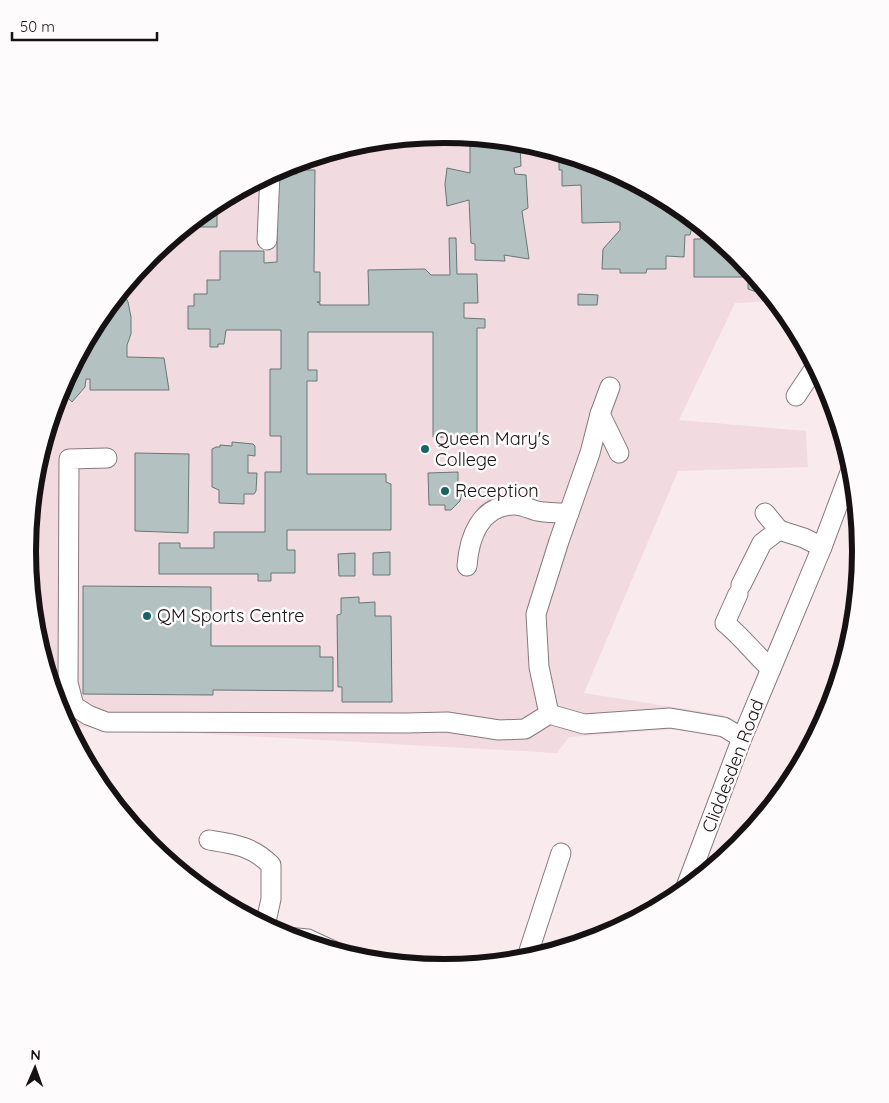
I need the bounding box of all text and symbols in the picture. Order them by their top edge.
scale bar [12,10,158,42]
text: 50 m [20,17,55,36]
place label: Queen Mary's College [435,427,550,471]
marker: Queen Mary's College [419,443,431,455]
place label: Reception [455,479,539,502]
marker: Reception [439,485,451,497]
place label: QM Sports Centre [157,604,305,627]
marker: QM Sports Centre [141,610,153,622]
street label: Cliddesden Road [696,696,769,836]
north arrow [10,1043,60,1093]
text: N [30,1046,41,1064]

